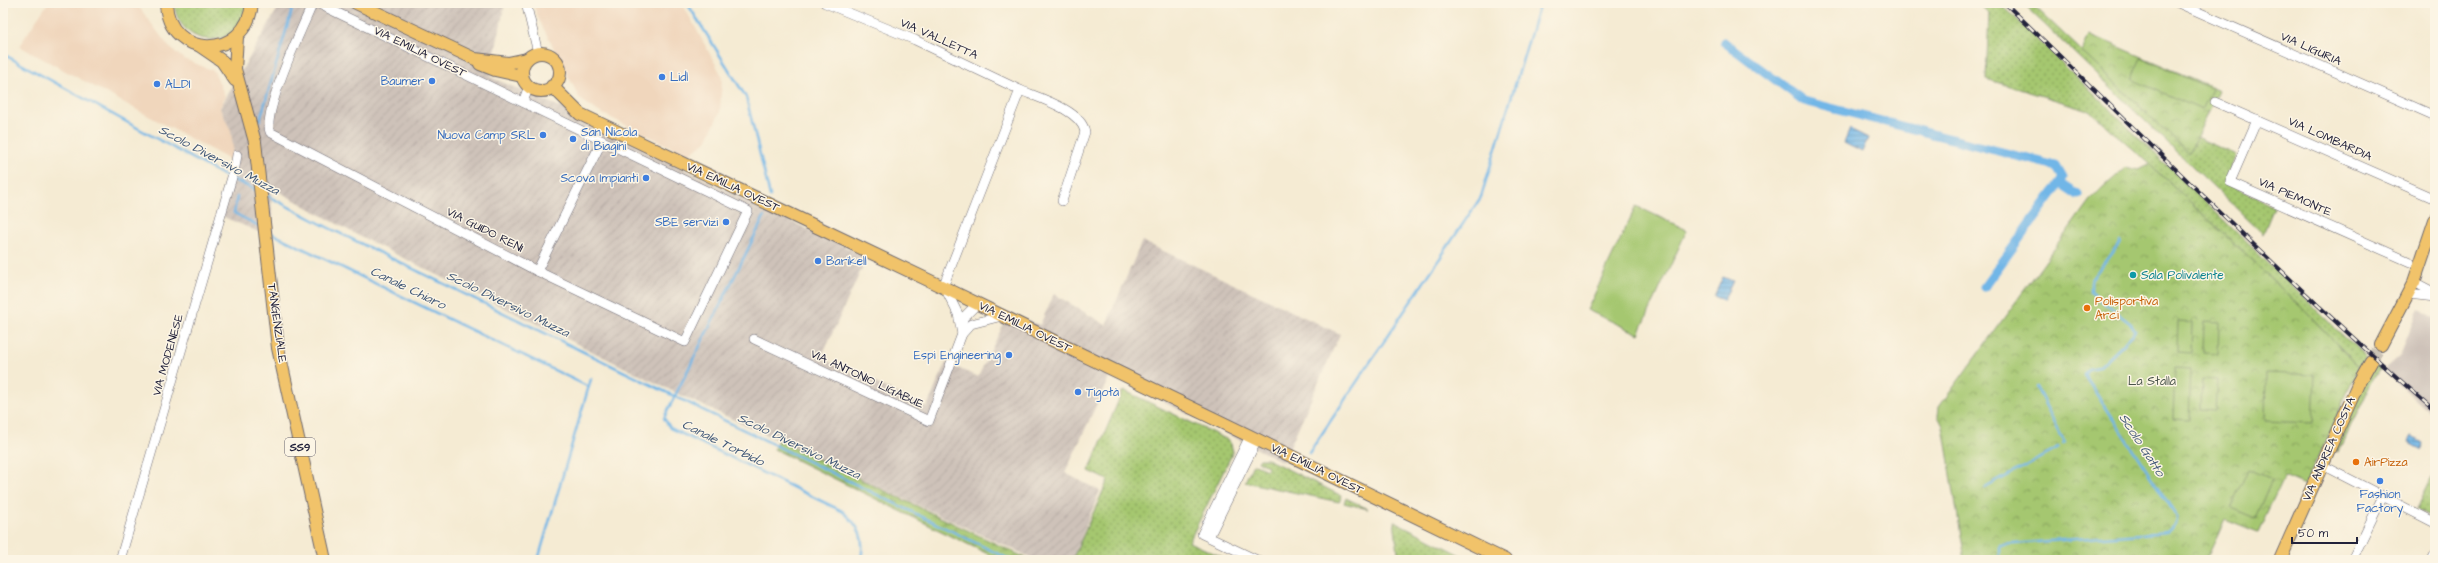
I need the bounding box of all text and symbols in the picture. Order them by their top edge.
street label: VIA VALLETTA [897,14,981,64]
street label: VIA EMILIA OVEST [371,22,470,82]
street label: VIA LIGURIA [2278,28,2344,70]
place label: Lidl [670,69,688,86]
marker: Lidl [657,72,667,82]
place label: Baumer [381,73,424,90]
place label: ALDI [165,76,191,93]
marker: Baumer [427,76,437,86]
marker: ALDI [152,79,162,89]
street label: VIA LOMBARDIA [2285,113,2375,165]
water label: Scolo Diversivo Muzza [155,121,284,200]
place label: San Nicola di Biagini [581,124,637,156]
place label: Nuova Camp SRL [438,127,536,144]
marker: Nuova Camp SRL [538,130,548,140]
marker: San Nicola di Biagini [568,134,578,144]
street label: VIA EMILIA OVEST [684,158,783,216]
place label: Scova Impianti [560,170,638,187]
marker: Scova Impianti [641,173,651,183]
street label: VIA PIEMONTE [2256,173,2334,221]
street label: VIA GUIDO RENI [444,203,527,257]
place label: SBE servizi [655,214,718,231]
marker: SBE servizi [721,217,731,227]
place label: Barikell [826,253,867,270]
marker: Barikell [813,256,823,266]
water label: Canale Chiaro [367,262,450,315]
water label: Scolo Diversivo Muzza [444,266,574,342]
place label: Sala Polivalente [2141,267,2224,284]
marker: Sala Polivalente [2128,270,2138,280]
street label: TANGENZIALE [263,282,291,364]
place label: Polisportiva Arci [2095,293,2158,324]
street label: VIA EMILIA OVEST [976,297,1075,357]
marker: Polisportiva Arci [2082,303,2092,313]
street label: VIA MODENESE [148,312,188,398]
street label: VIA ANTONIO LIGABUE [808,345,926,413]
place label: Espi Engineering [914,347,1001,365]
marker: Espi Engineering [1004,350,1014,360]
park label: La Stalla [2128,373,2176,390]
place label: Tigotà [1086,384,1119,402]
marker: Tigotà [1073,387,1083,397]
street label: VIA ANDREA COSTA [2298,394,2360,504]
water label: Scolo Diversivo Muzza [735,408,865,484]
water label: Scolo Gatto [2115,410,2170,481]
water label: Canale Torbido [679,415,768,471]
road number: SS9 [285,438,315,456]
street label: VIA EMILIA OVEST [1268,439,1367,499]
place label: AirPizza [2364,454,2408,471]
marker: AirPizza [2351,457,2361,467]
marker: Fashion Factory [2375,476,2385,486]
place label: Fashion Factory [2357,486,2404,518]
scale bar [2292,519,2357,545]
text: 50 m [2298,525,2329,542]

